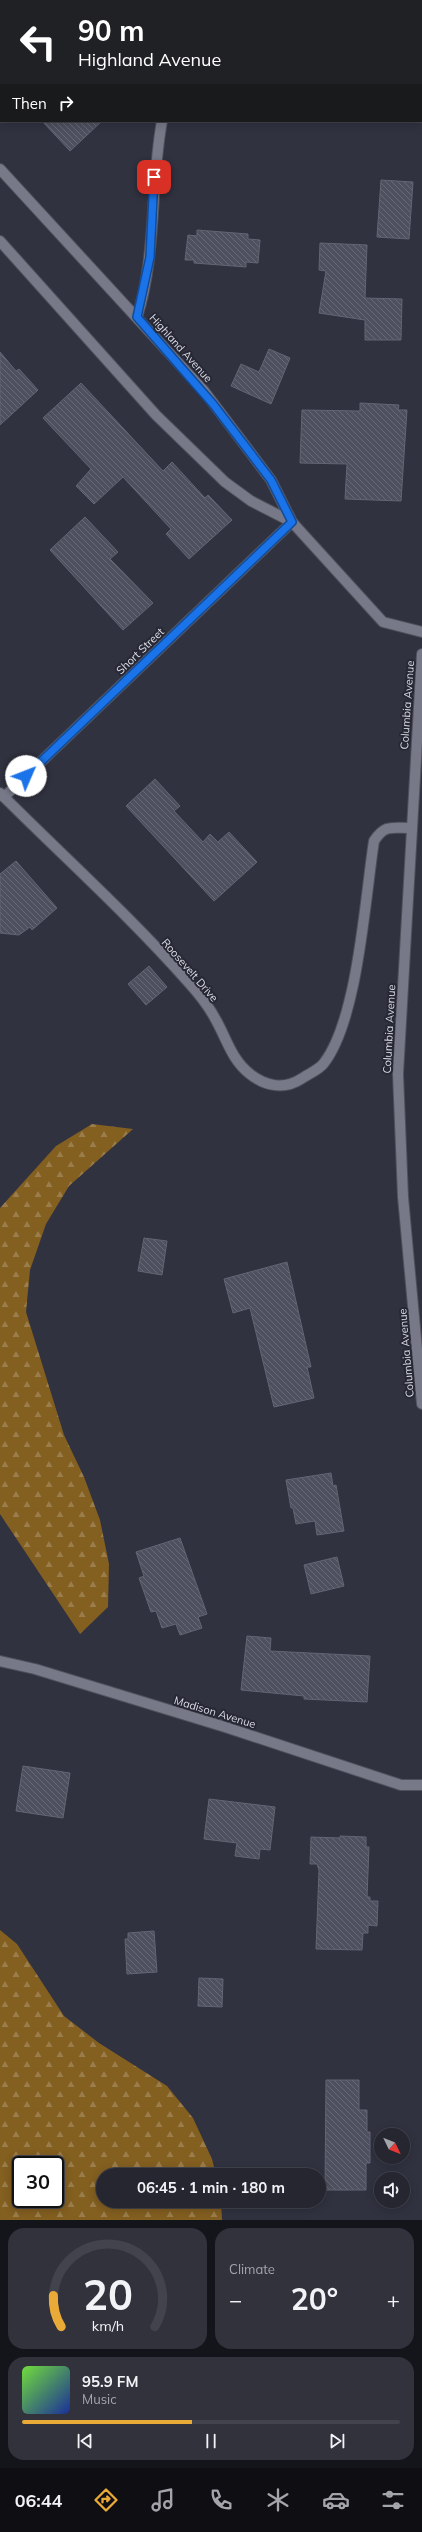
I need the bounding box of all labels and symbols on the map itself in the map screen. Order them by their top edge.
pin [137,160,171,194]
street label: Highland Avenue [146,311,216,385]
street label: Short Street [113,625,167,677]
street label: Columbia Avenue [397,660,417,750]
position arrow [5,755,47,797]
street label: Roosevelt Drive [159,936,221,1004]
street label: Columbia Avenue [380,984,398,1074]
street label: Columbia Avenue [395,1308,417,1398]
street label: Madison Avenue [172,1693,258,1731]
north arrow [374,2128,410,2164]
speed limit sign: 30 [12,2156,64,2208]

